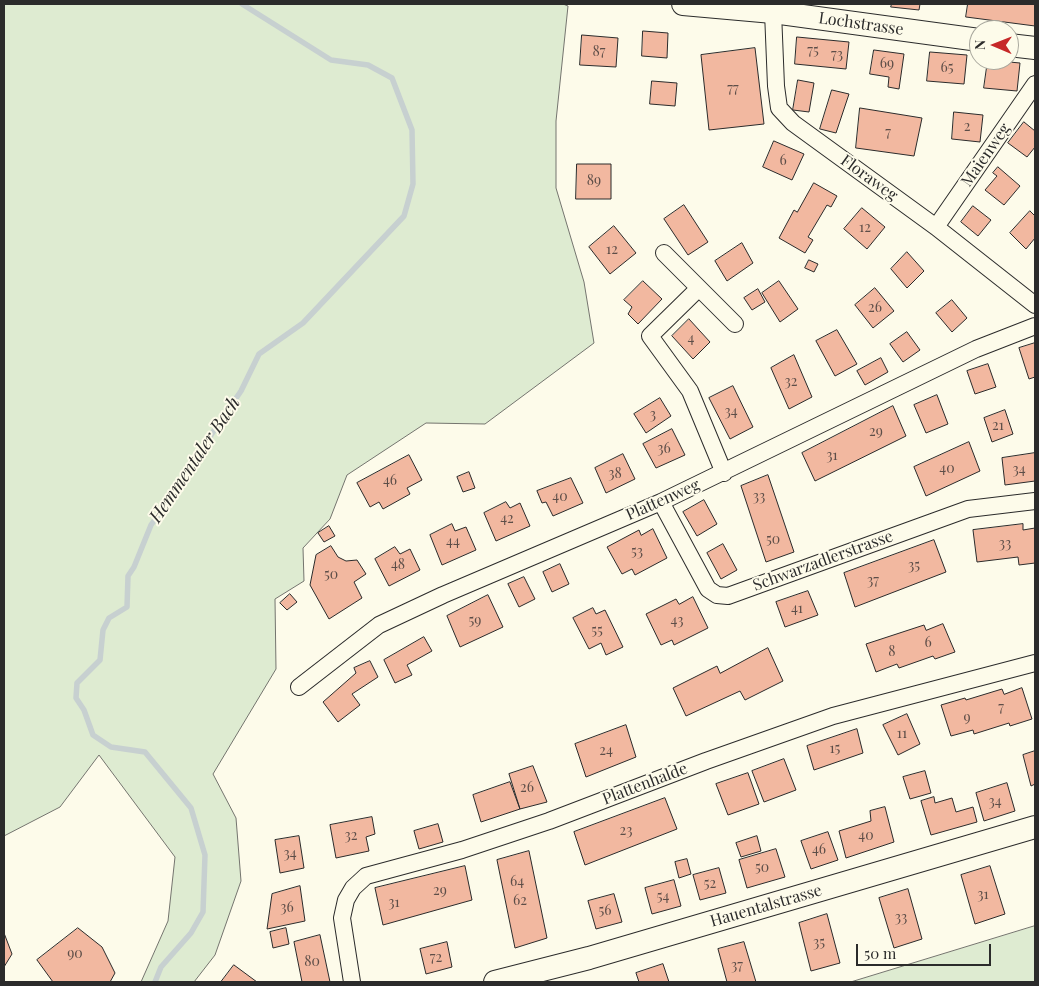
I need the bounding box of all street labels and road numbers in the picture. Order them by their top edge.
street label: Lochstrasse [817,9,905,39]
street label: Maienweg [957,120,1015,190]
street label: Floraweg [837,151,901,205]
street label: Plattenweg [623,475,703,525]
street label: Schwarzadlerstrasse [750,527,896,595]
street label: Plattenhalde [600,759,690,809]
street label: Hauentalstrasse [708,881,824,931]

